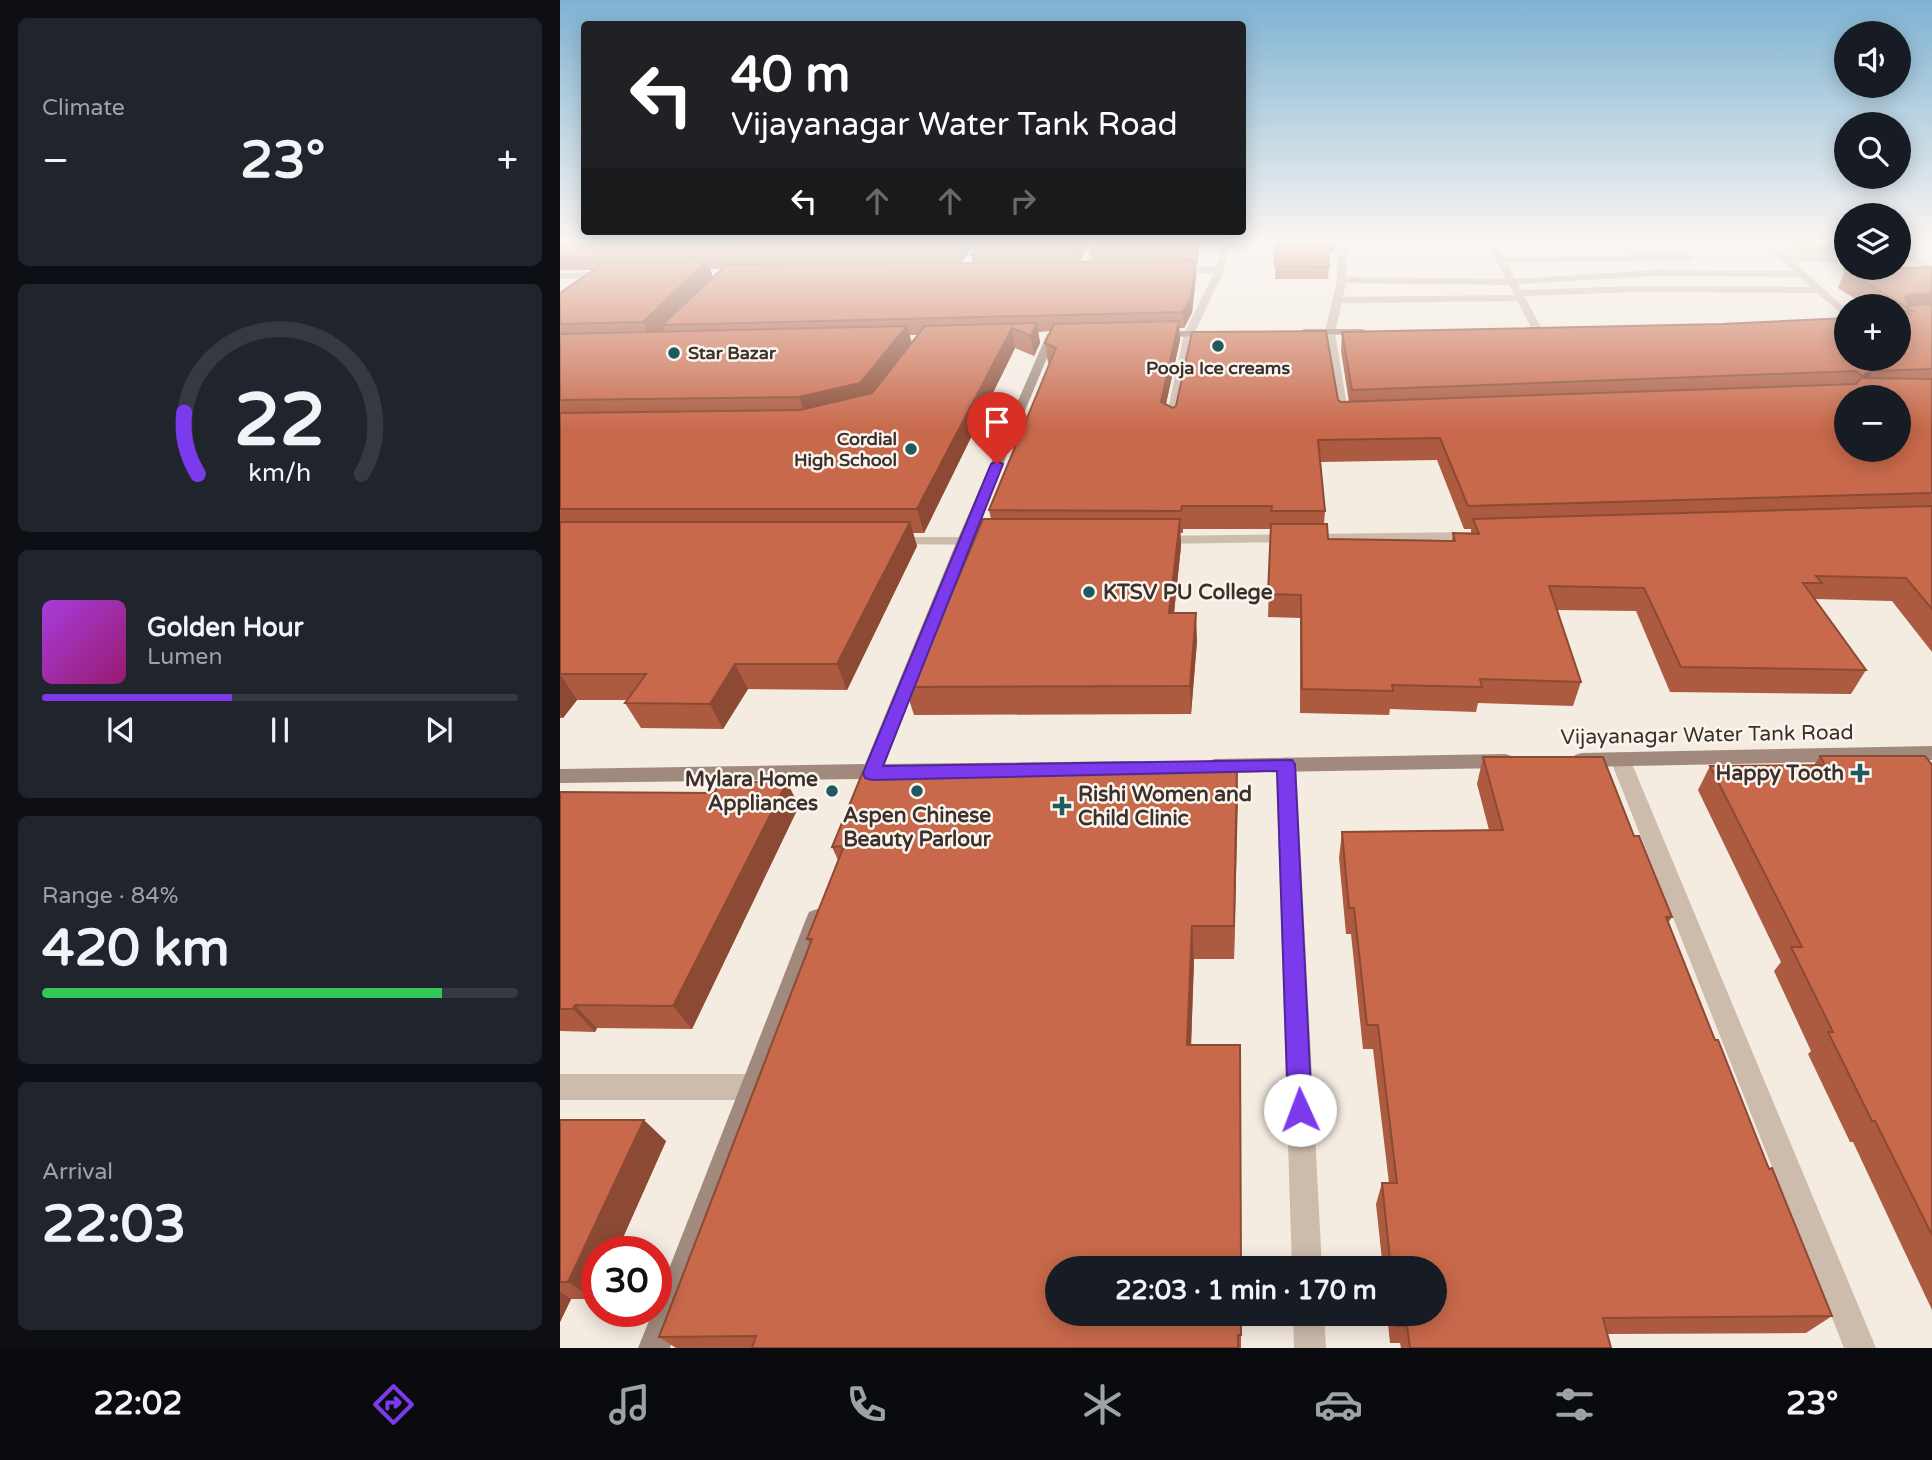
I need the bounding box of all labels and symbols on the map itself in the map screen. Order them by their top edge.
marker: Pooja Ice creams [1210,338,1226,354]
place label: Star Bazar [688,342,777,364]
marker: Star Bazar [666,345,682,361]
place label: Pooja Ice creams [1146,357,1290,379]
pin [967,392,1027,464]
place label: Cordial High School [794,428,897,471]
marker: Cordial High School [903,441,919,457]
place label: KTSV PU College [1103,580,1273,605]
marker: KTSV PU College [1081,584,1097,600]
street label: Vijayanagar Water Tank Road [1560,720,1854,750]
place label: Happy Tooth [1716,761,1844,786]
marker: Happy Tooth [1850,763,1870,783]
place label: Mylara Home Appliances [685,767,818,816]
place label: Rishi Women and Child Clinic [1078,782,1252,831]
marker: Mylara Home Appliances [824,783,840,799]
marker: Aspen Chinese Beauty Parlour [909,783,925,799]
marker: Rishi Women and Child Clinic [1052,796,1072,816]
place label: Aspen Chinese Beauty Parlour [843,803,992,852]
position arrow [1263,1073,1337,1147]
speed limit sign: 30 [581,1236,672,1327]

